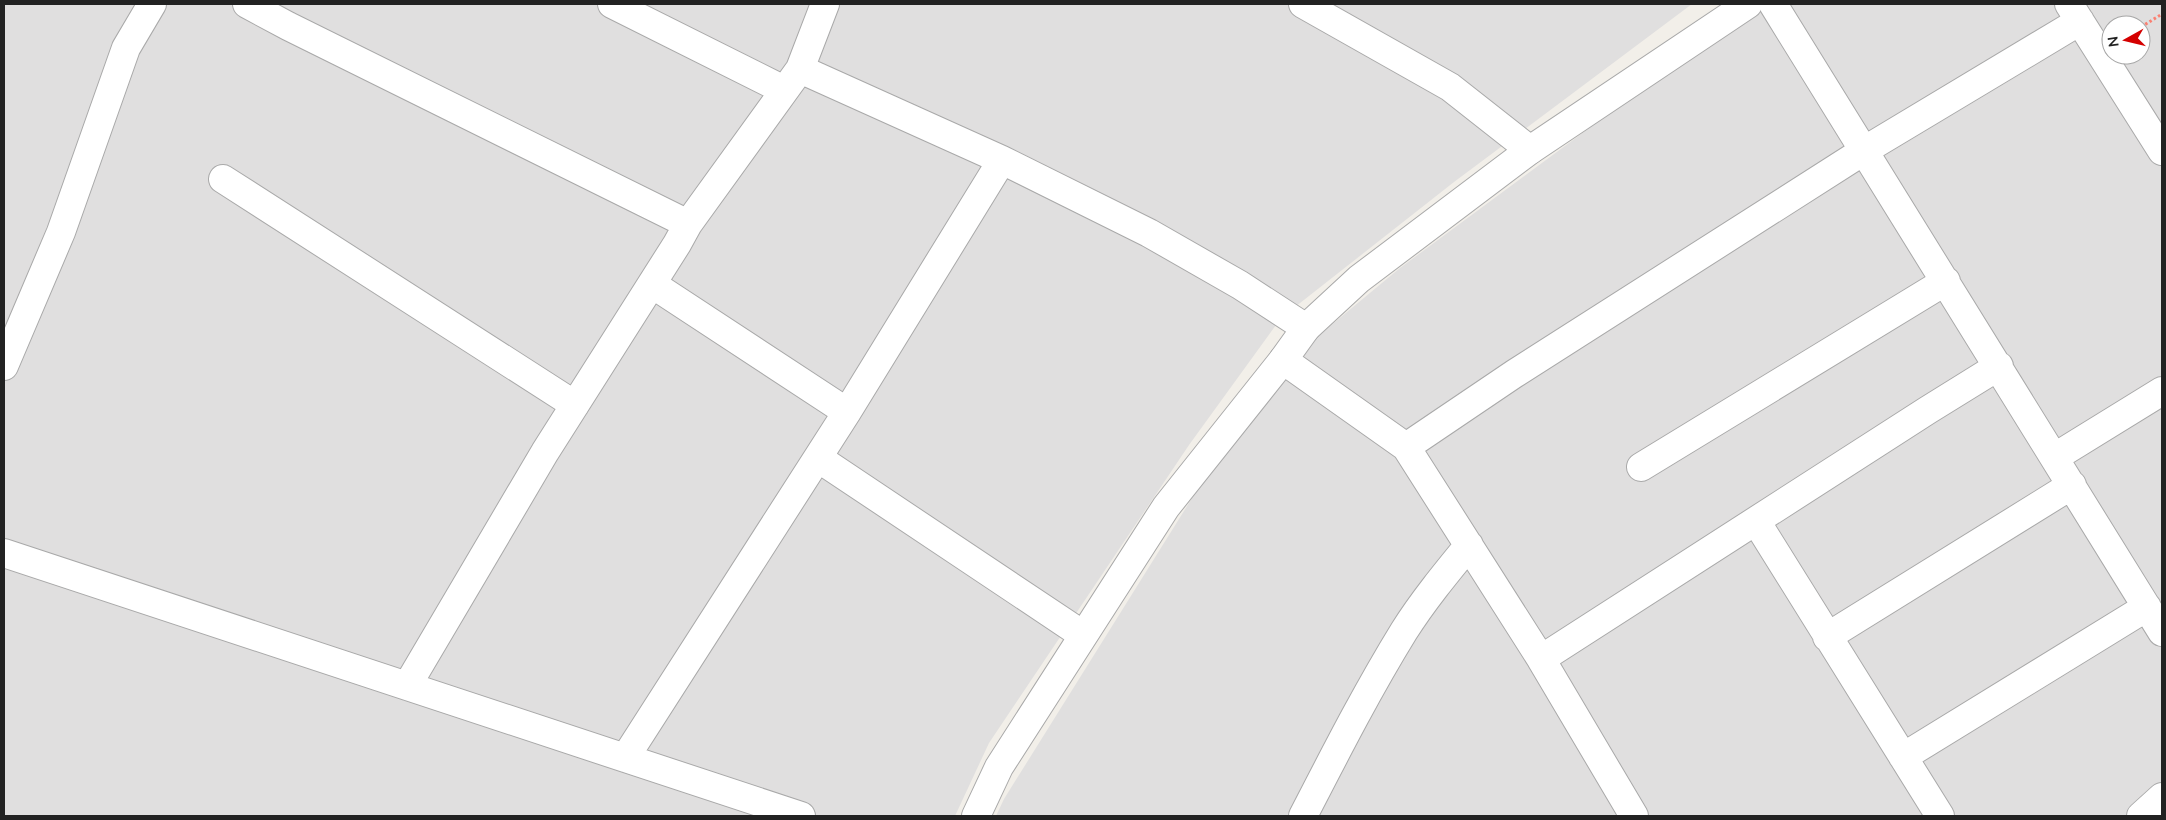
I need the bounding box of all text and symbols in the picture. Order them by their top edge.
north arrow [2101,15,2151,65]
text: N [2103,35,2123,48]

